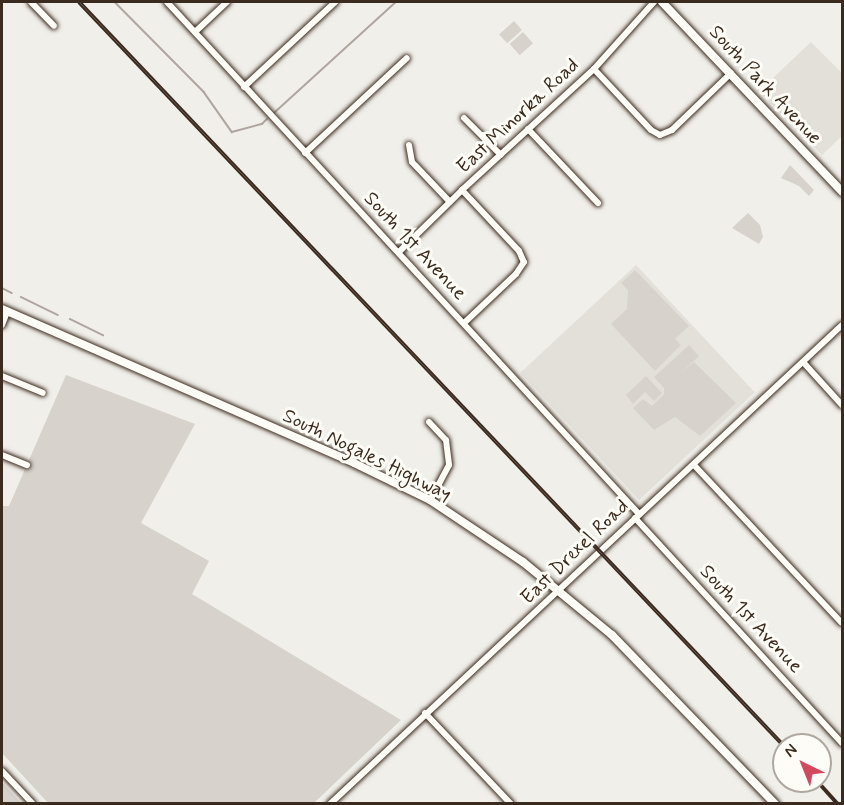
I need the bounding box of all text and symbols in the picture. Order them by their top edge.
street label: South Park Avenue [703,20,827,150]
street label: East Minorka Road [452,53,584,179]
street label: South 1st Avenue [359,187,471,305]
street label: South Nogales Highway [278,403,456,507]
street label: East Drexel Road [517,495,633,609]
street label: South 1st Avenue [695,560,807,678]
north arrow [772,733,832,793]
text: N [780,740,802,762]

